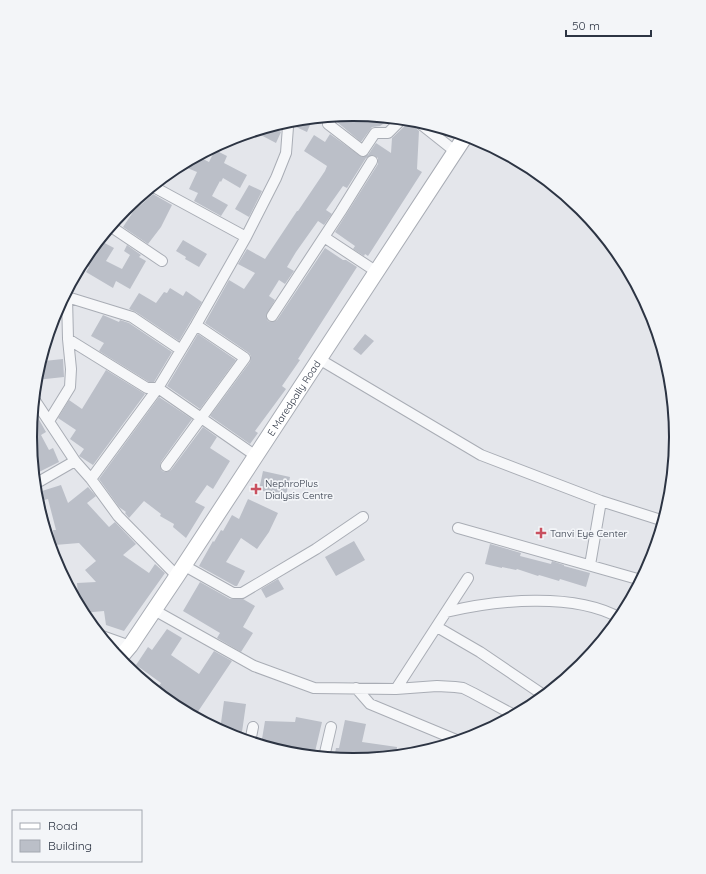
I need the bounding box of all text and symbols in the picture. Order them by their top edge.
scale bar [566,12,651,38]
text: 50 m [572,18,600,33]
street label: E Maredpally Road [264,358,323,438]
place label: NephroPlus Dialysis Centre [265,477,333,502]
marker: NephroPlus Dialysis Centre [250,483,262,495]
marker: Tanvi Eye Center [535,527,547,539]
place label: Tanvi Eye Center [550,527,628,540]
legend [12,810,142,862]
text: Road [48,818,78,833]
text: Building [48,838,92,853]

